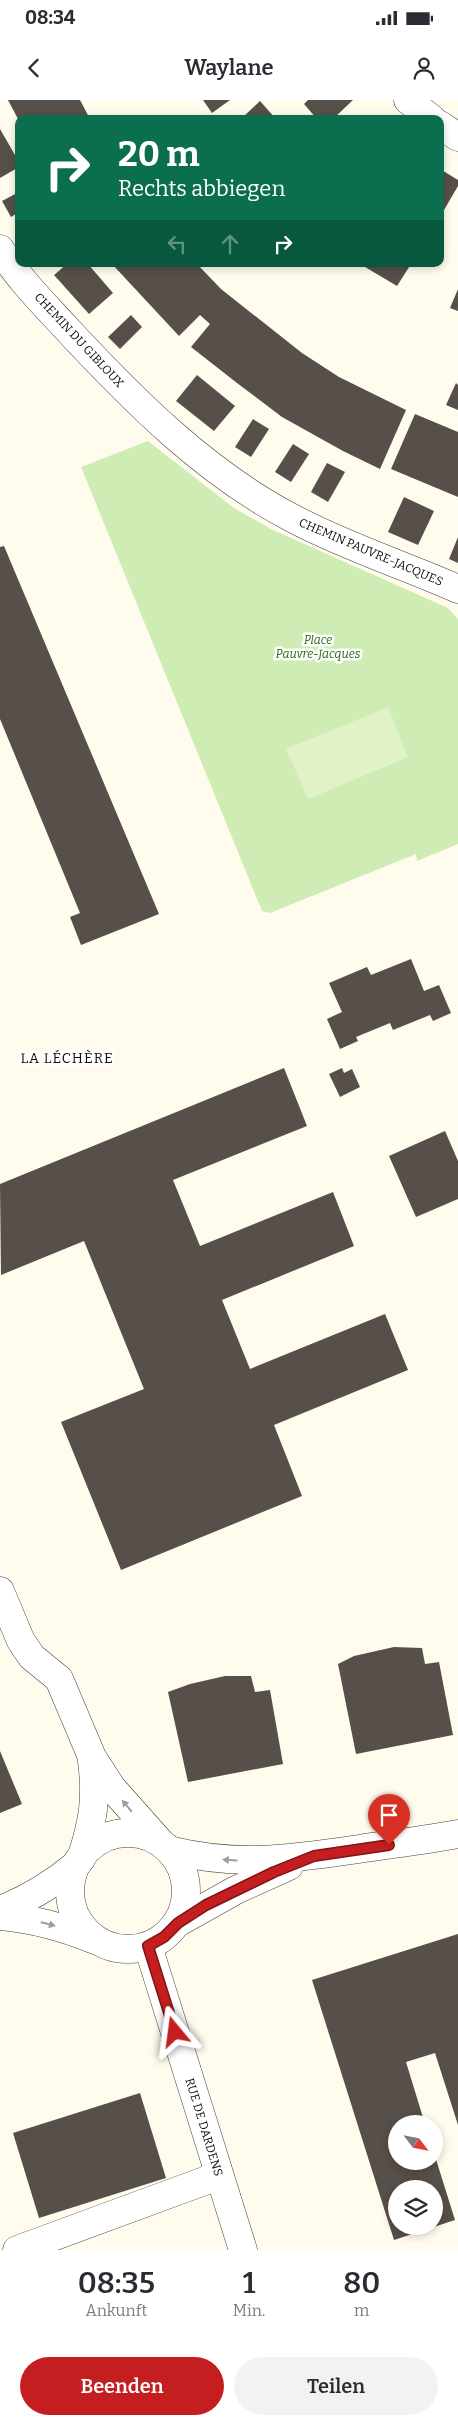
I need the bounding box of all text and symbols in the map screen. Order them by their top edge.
text: 08:34 [25,6,75,29]
icon: back [20,54,48,82]
text: Waylane [184,54,274,81]
icon: person [410,54,438,82]
text: 20 m [118,133,200,175]
icon: right [35,135,100,200]
text: Rechts abbiegen [118,175,285,202]
icon: left [163,230,191,258]
icon: ahead [216,230,244,258]
icon: right [269,230,297,258]
street label: CHEMIN DU GIBLOUX [32,290,127,391]
street label: CHEMIN PAUVRE-JACQUES [297,515,445,589]
park label: Place Pauvre-Jacques [276,633,361,661]
district label: LA LÉCHÈRE [20,1049,114,1067]
pin [368,1794,410,1845]
one-way arrow [122,1800,133,1813]
icon: arrive [375,1801,403,1829]
one-way arrow [222,1856,238,1864]
one-way arrow [41,1920,56,1928]
position arrow [148,2005,200,2057]
street label: RUE DE DARDENS [182,2076,226,2178]
north arrow [388,2115,442,2170]
map controls [388,2115,443,2235]
button: layers [388,2180,443,2235]
text: 08:35 [78,2265,155,2301]
text: 1 [243,2265,255,2301]
text: 80 [343,2265,380,2301]
text: Ankunft [86,2301,147,2320]
text: Min. [233,2301,265,2320]
text: m [354,2301,369,2320]
button: Beenden [20,2357,224,2415]
button: Teilen [234,2357,438,2415]

